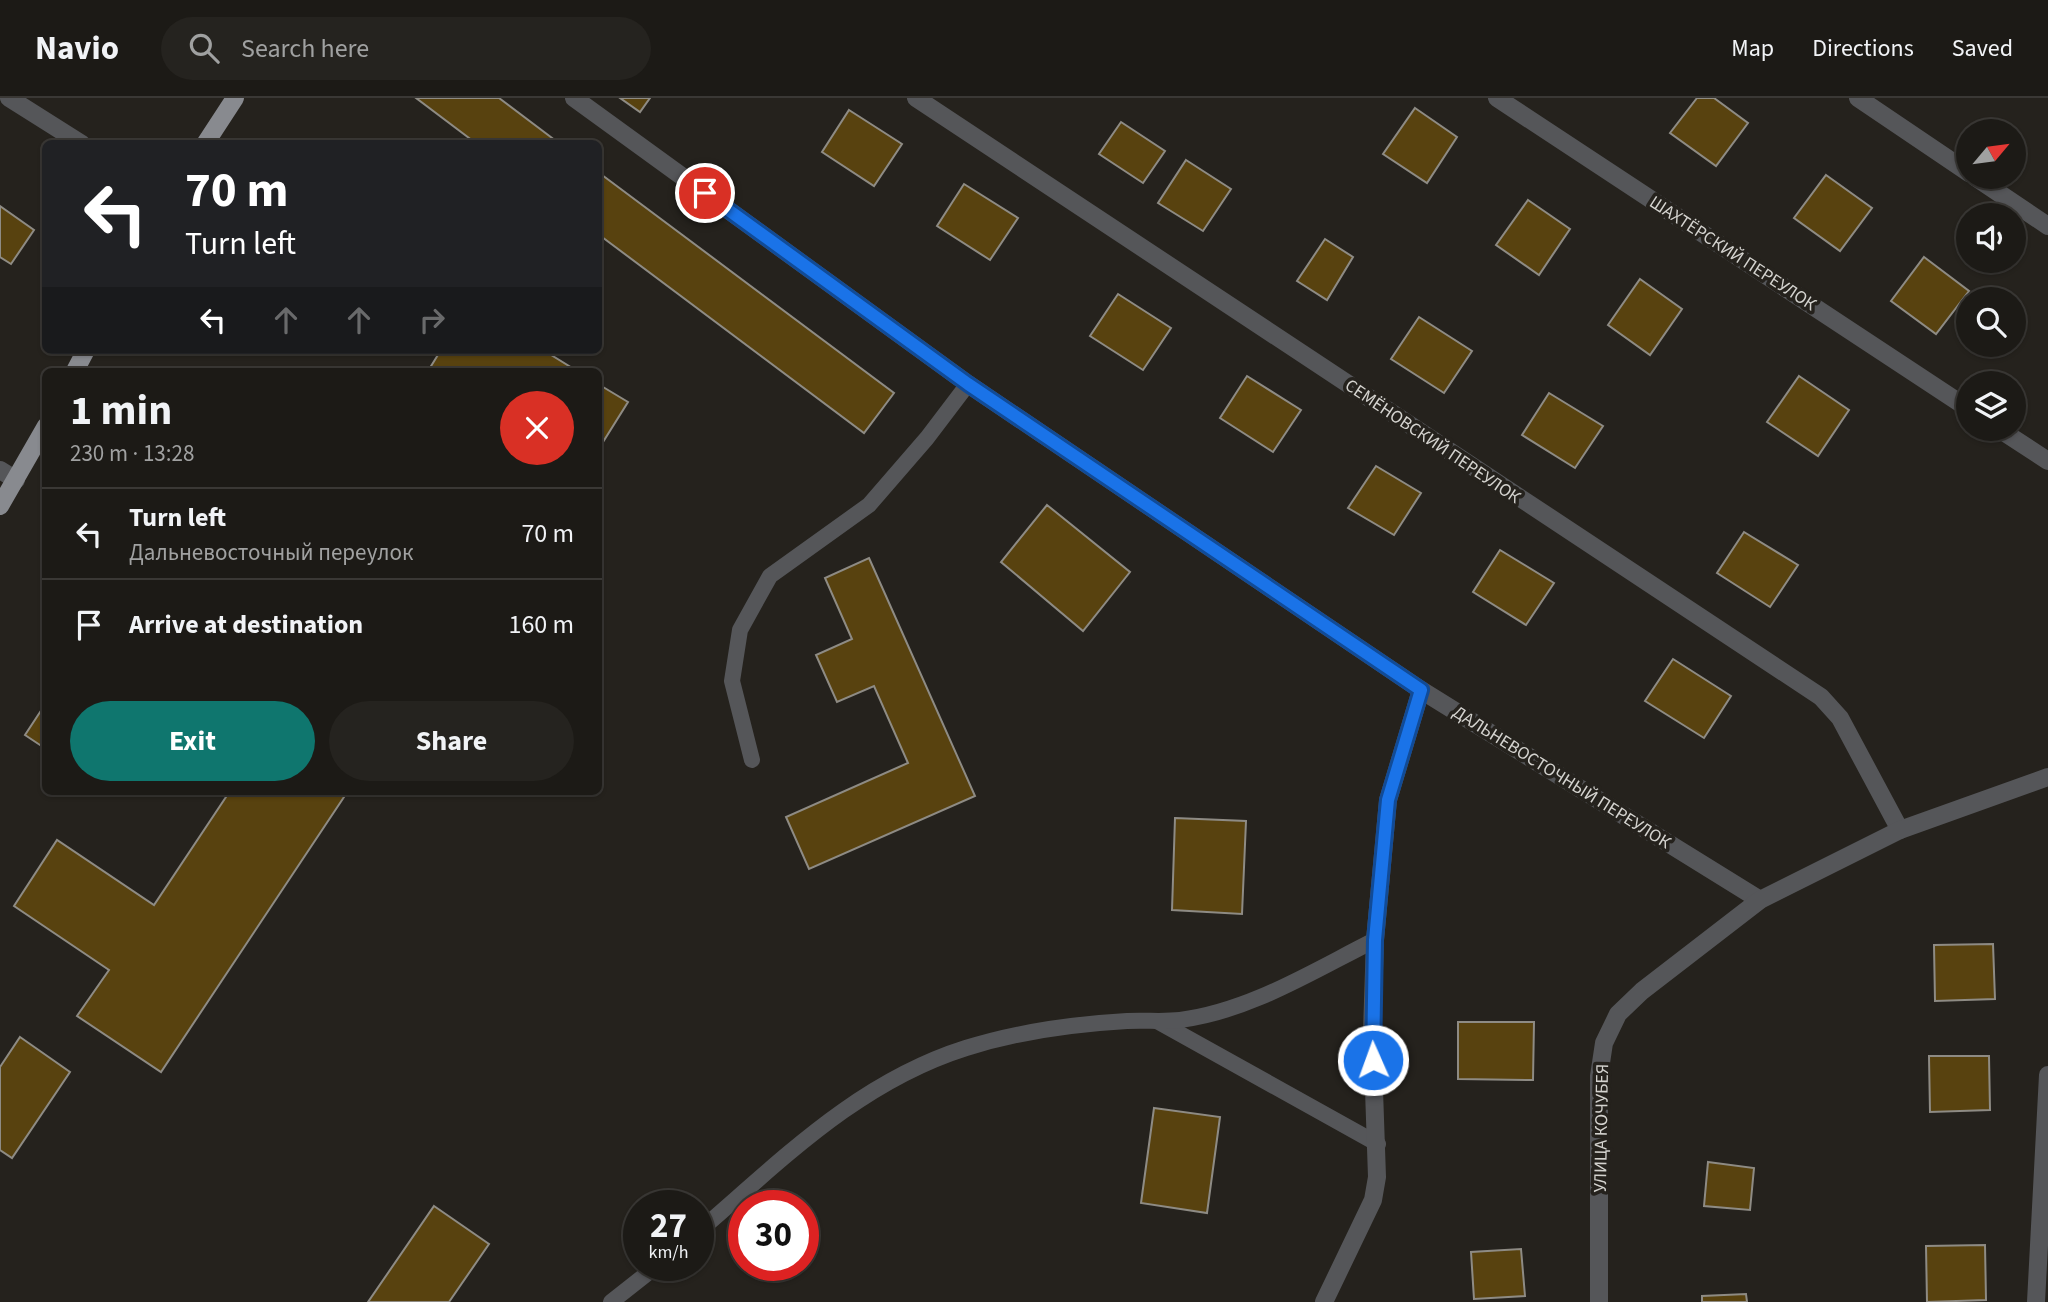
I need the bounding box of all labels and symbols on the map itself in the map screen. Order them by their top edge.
north arrow [1956,119,2026,189]
pin [675,163,735,223]
street label: ШАХТЁРСКИЙ ПЕРЕУЛОК [1644,190,1822,317]
street label: СЕМЁНОВСКИЙ ПЕРЕУЛОК [1340,373,1526,510]
street label: ДАЛЬНЕВОСТОЧНЫЙ ПЕРЕУЛОК [1448,700,1676,855]
position arrow [1336,1023,1410,1097]
street label: УЛИЦА КОЧУБЕЯ [1588,1063,1615,1193]
speed limit sign: 30 [728,1190,819,1281]

